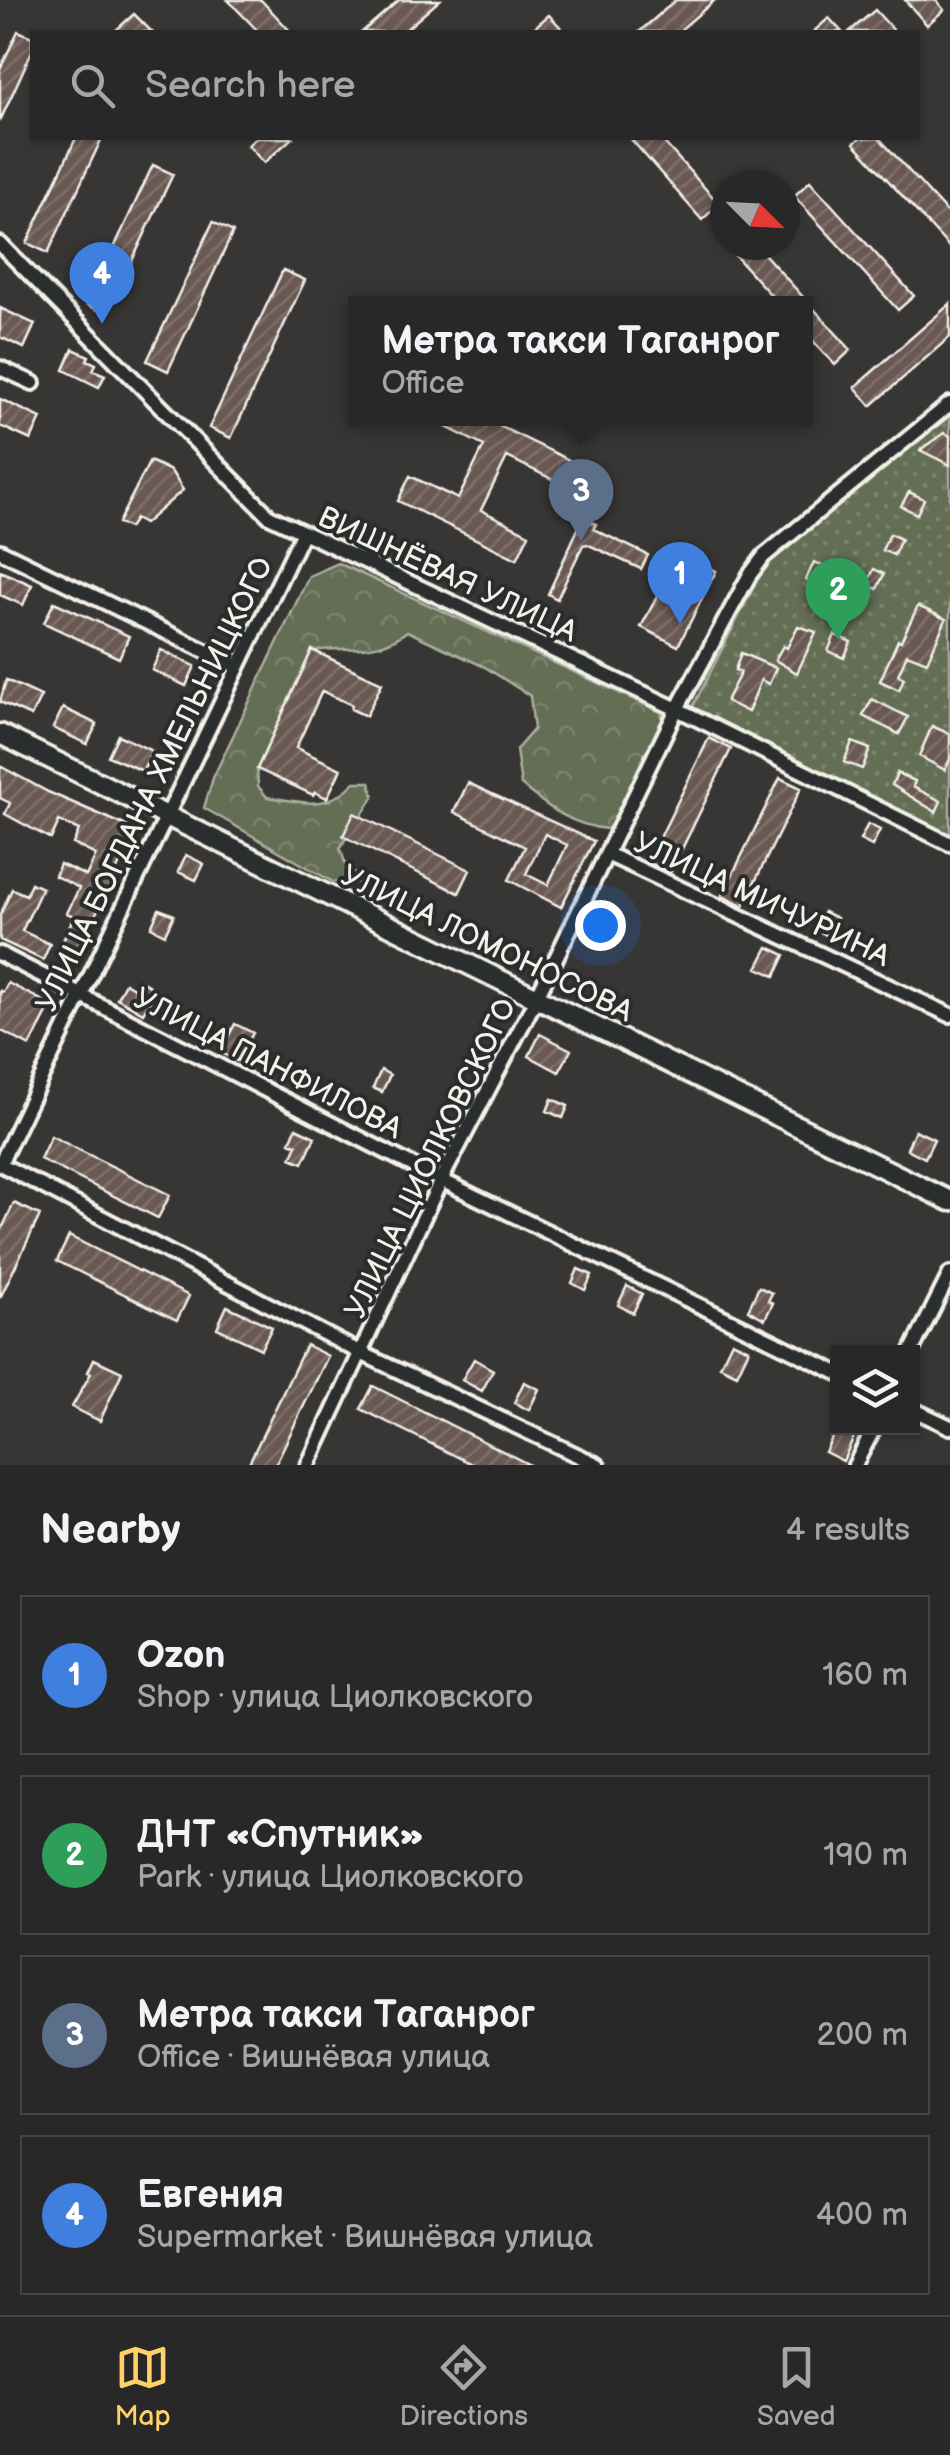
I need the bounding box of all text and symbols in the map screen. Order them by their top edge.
search box [30,30,920,140]
icon: search [65,58,120,113]
text: Search here [145,63,356,108]
north arrow [710,170,800,260]
pin: 4 [70,242,134,324]
popup [348,296,813,426]
text: Метра такси Таганрог [381,319,780,364]
text: Office [381,364,465,403]
pin: 3 [548,458,614,541]
street label: ВИШНЁВАЯ УЛИЦА [313,499,583,651]
pin: 1 [648,542,712,624]
street label: УЛИЦА БОГДАНА ХМЕЛЬНИЦКОГО [29,551,281,1018]
pin: 2 [806,558,870,640]
street label: УЛИЦА МИЧУРИНА [628,825,896,975]
street label: УЛИЦА ЛОМОНОСОВА [335,858,639,1031]
your location [575,900,626,951]
street label: УЛИЦА ПАНФИЛОВА [127,981,408,1148]
street label: УЛИЦА ЦИОЛКОВСКОГО [338,992,524,1324]
map controls [830,1345,920,1435]
button: layers [830,1345,920,1435]
text: Nearby [40,1505,180,1556]
text: 4 results [786,1511,910,1550]
text: Ozon [137,1633,226,1678]
text: 1 [68,1656,81,1695]
text: 160 m [822,1656,908,1695]
text: Shop · улица Циолковского [137,1678,533,1717]
text: ДНТ «Спутник» [137,1813,424,1858]
text: 2 [65,1836,84,1875]
text: 190 m [823,1836,908,1875]
text: Park · улица Циолковского [137,1858,523,1897]
text: Метра такси Таганрог [137,1993,535,2038]
text: 3 [65,2016,84,2055]
text: 200 m [816,2016,908,2055]
text: Office · Вишнёвая улица [137,2038,490,2077]
text: Евгения [137,2173,284,2218]
text: 4 [65,2196,84,2235]
text: 400 m [816,2196,908,2235]
text: Supermarket · Вишнёвая улица [137,2218,593,2257]
tab: Map [114,2340,171,2433]
tab: Directions [399,2340,528,2433]
tab: Saved [757,2340,836,2433]

